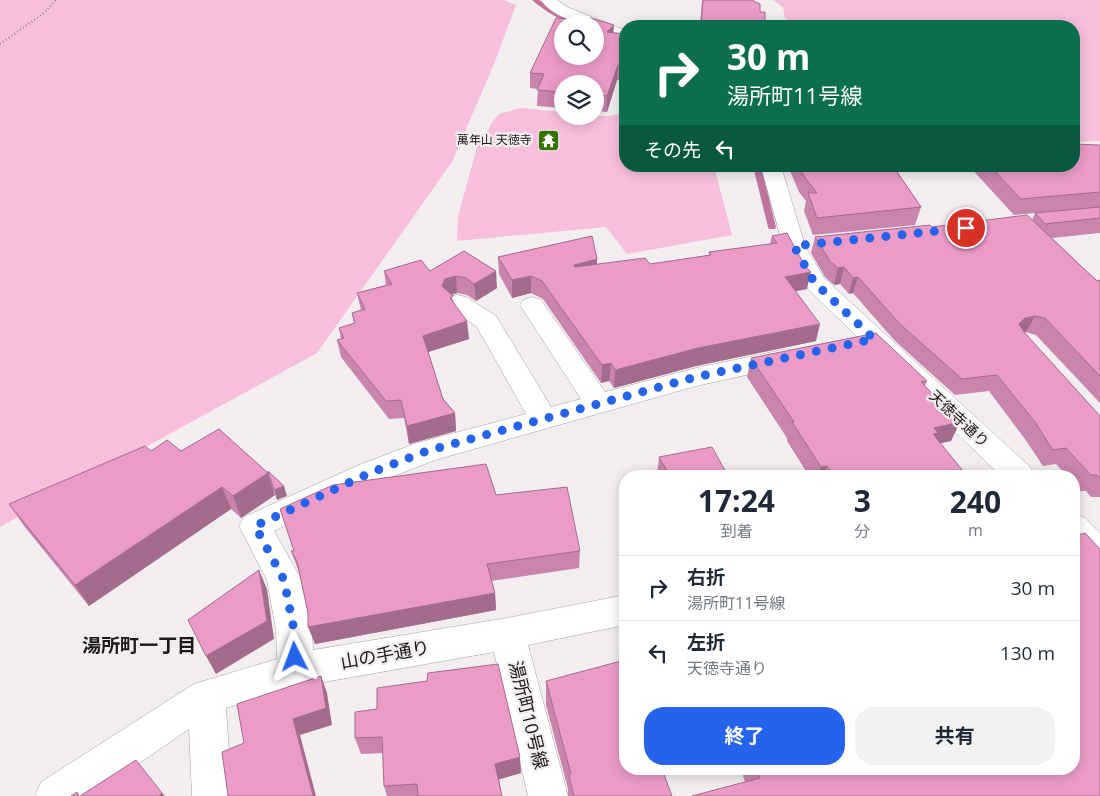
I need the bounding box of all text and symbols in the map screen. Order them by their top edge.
map controls [554,15,604,125]
button: search [554,15,604,65]
text: 30 m [727,33,810,80]
icon: right [644,40,709,105]
button: layers [554,75,604,125]
text: 湯所町11号線 [727,80,862,110]
temple icon: 萬年山 天徳寺 [536,128,560,152]
place label: 萬年山 天徳寺 [457,131,532,148]
icon: left [711,135,739,163]
text: その先 [644,137,701,163]
pin [945,207,987,249]
icon: arrive [952,214,980,242]
street label: 天徳寺通り [925,385,994,451]
text: 17:24 [698,480,775,521]
text: 3 [854,480,871,521]
text: 240 [950,481,1001,522]
text: m [968,519,983,541]
text: 到着 [720,520,752,542]
text: 分 [854,520,870,542]
text: 右折 [687,564,725,590]
icon: right [644,574,672,602]
text: 30 m [1011,575,1055,601]
text: 湯所町11号線 [687,592,785,614]
text: 左折 [687,629,725,655]
position arrow [268,630,320,682]
district label: 湯所町一丁目 [82,632,196,658]
street label: 山の手通り [338,634,431,674]
icon: left [644,639,672,667]
text: 130 m [1000,640,1055,666]
text: 天徳寺通り [687,657,767,679]
street label: 湯所町10号線 [504,658,554,771]
button: 終了 [644,707,845,765]
button: 共有 [855,707,1055,765]

